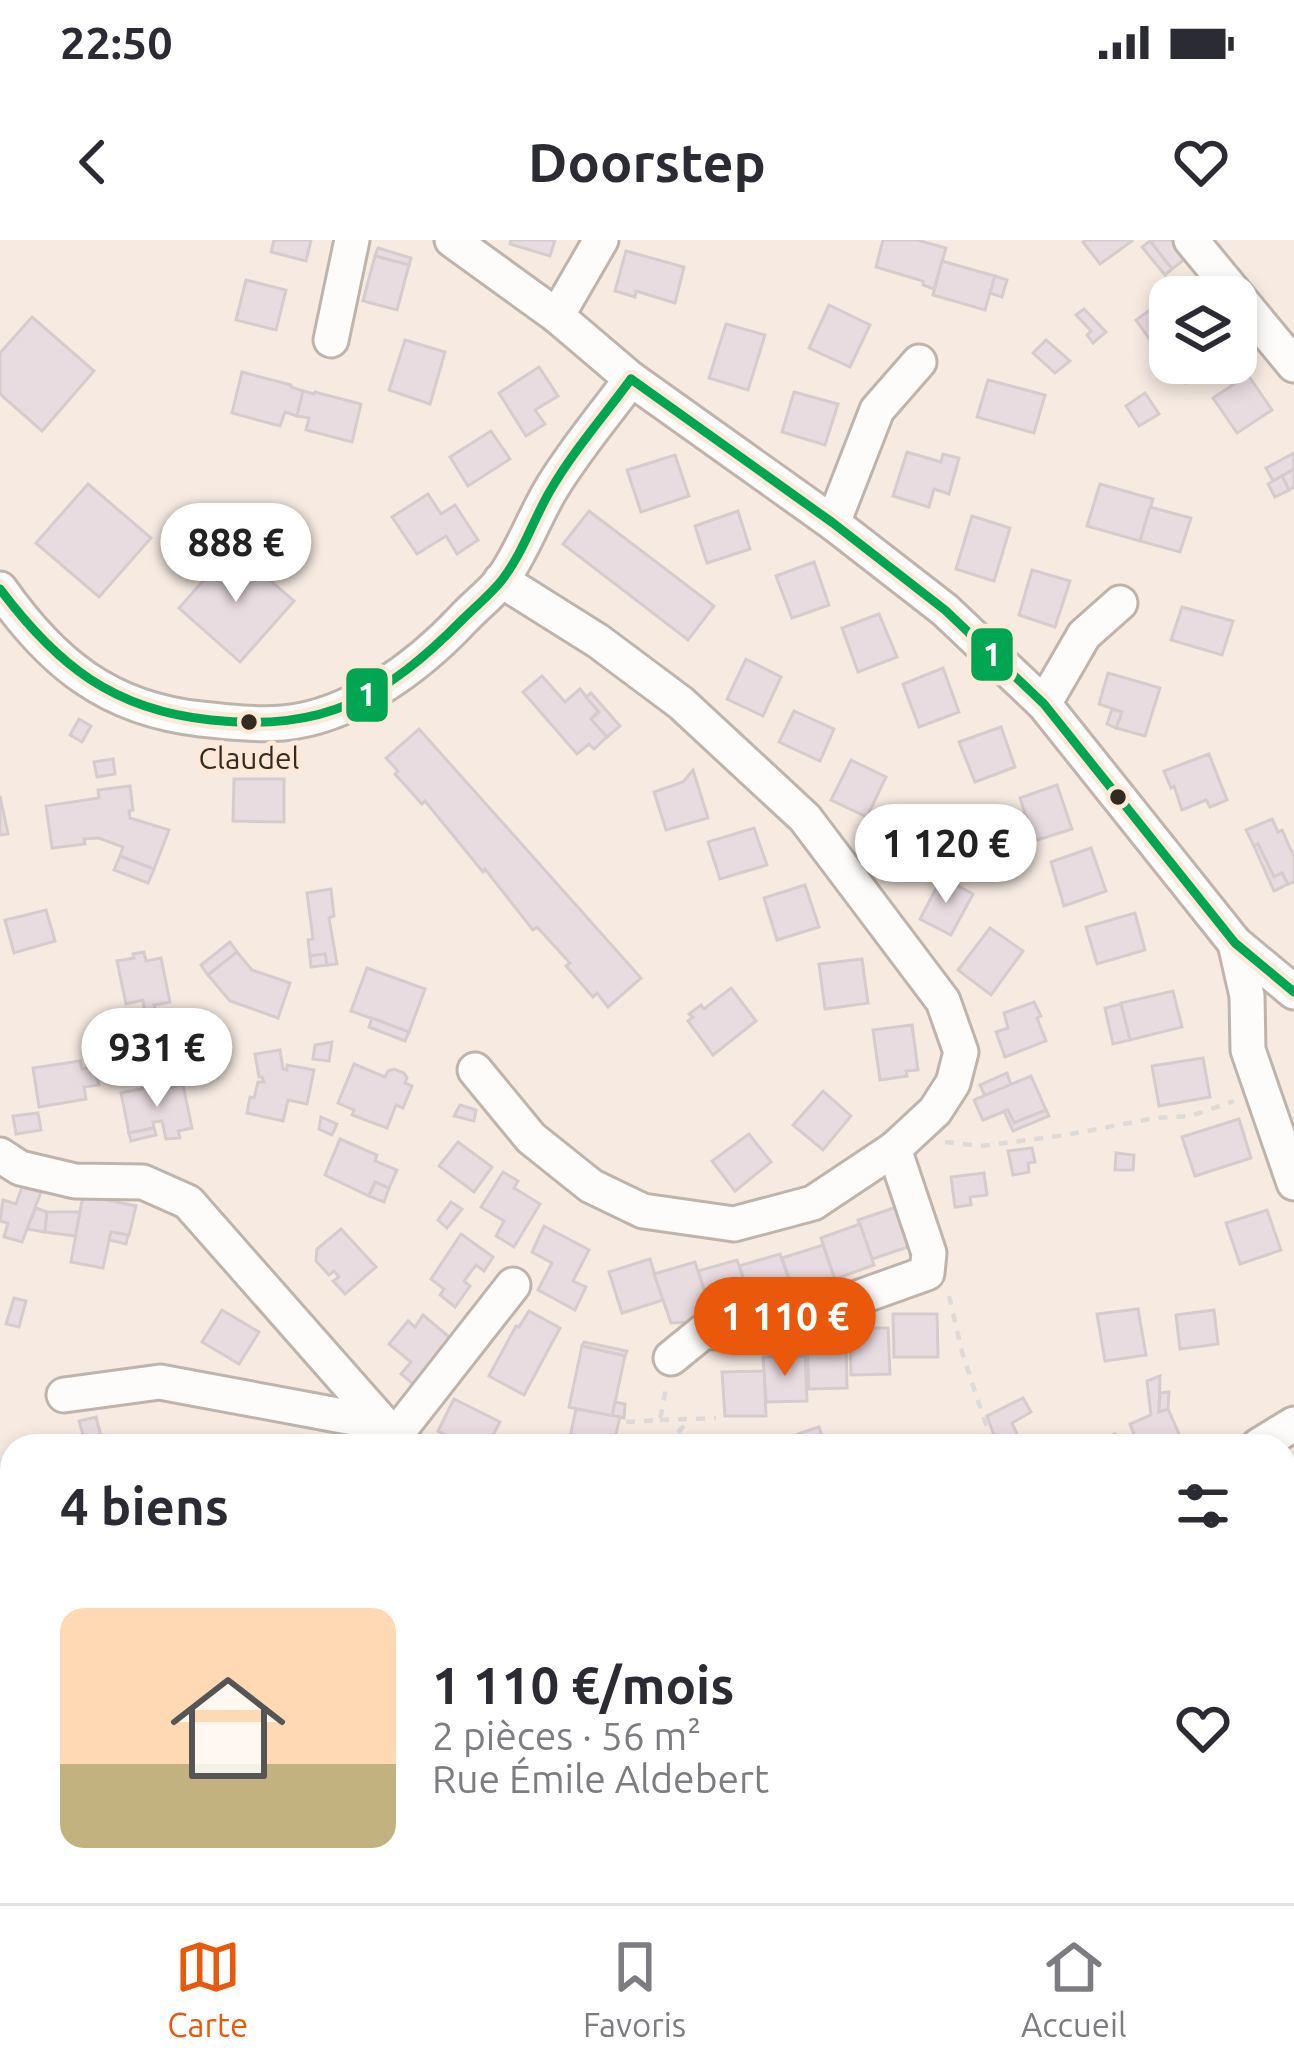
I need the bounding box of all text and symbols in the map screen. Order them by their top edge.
text: 22:50 [60,17,173,68]
icon: back [60,129,126,195]
icon: heart [1168,129,1234,195]
text: Doorstep [528,132,766,192]
map controls [1149,276,1257,384]
button: layers [1149,276,1257,384]
pin: 888 € [152,503,320,605]
text: 888 € [187,520,285,563]
line badge: 1 [969,626,1015,683]
text: 1 [983,635,1001,672]
line badge: 1 [344,666,390,724]
text: 1 [358,675,376,712]
marker: Claudel [238,711,260,733]
place label: Claudel [199,741,300,775]
unlabelled marker [1107,786,1129,808]
pin: 1 120 € [835,804,1057,906]
text: 1 120 € [882,821,1010,864]
pin: 931 € [73,1008,241,1110]
text: 931 € [108,1025,206,1068]
pin: 1 110 € [674,1277,896,1379]
text: 1 110 € [721,1294,849,1337]
icon: filters [1170,1473,1236,1539]
text: 4 biens [60,1477,229,1535]
icon: home [156,1656,300,1800]
text: 1 110 €/mois [432,1656,734,1714]
icon: heart [1170,1695,1236,1761]
text: 2 pièces · 56 m² [432,1714,701,1757]
text: Rue Émile Aldebert [432,1757,769,1800]
tab: Carte [167,1934,248,2043]
tab: Favoris [583,1934,686,2043]
tab: Accueil [1021,1934,1127,2043]

